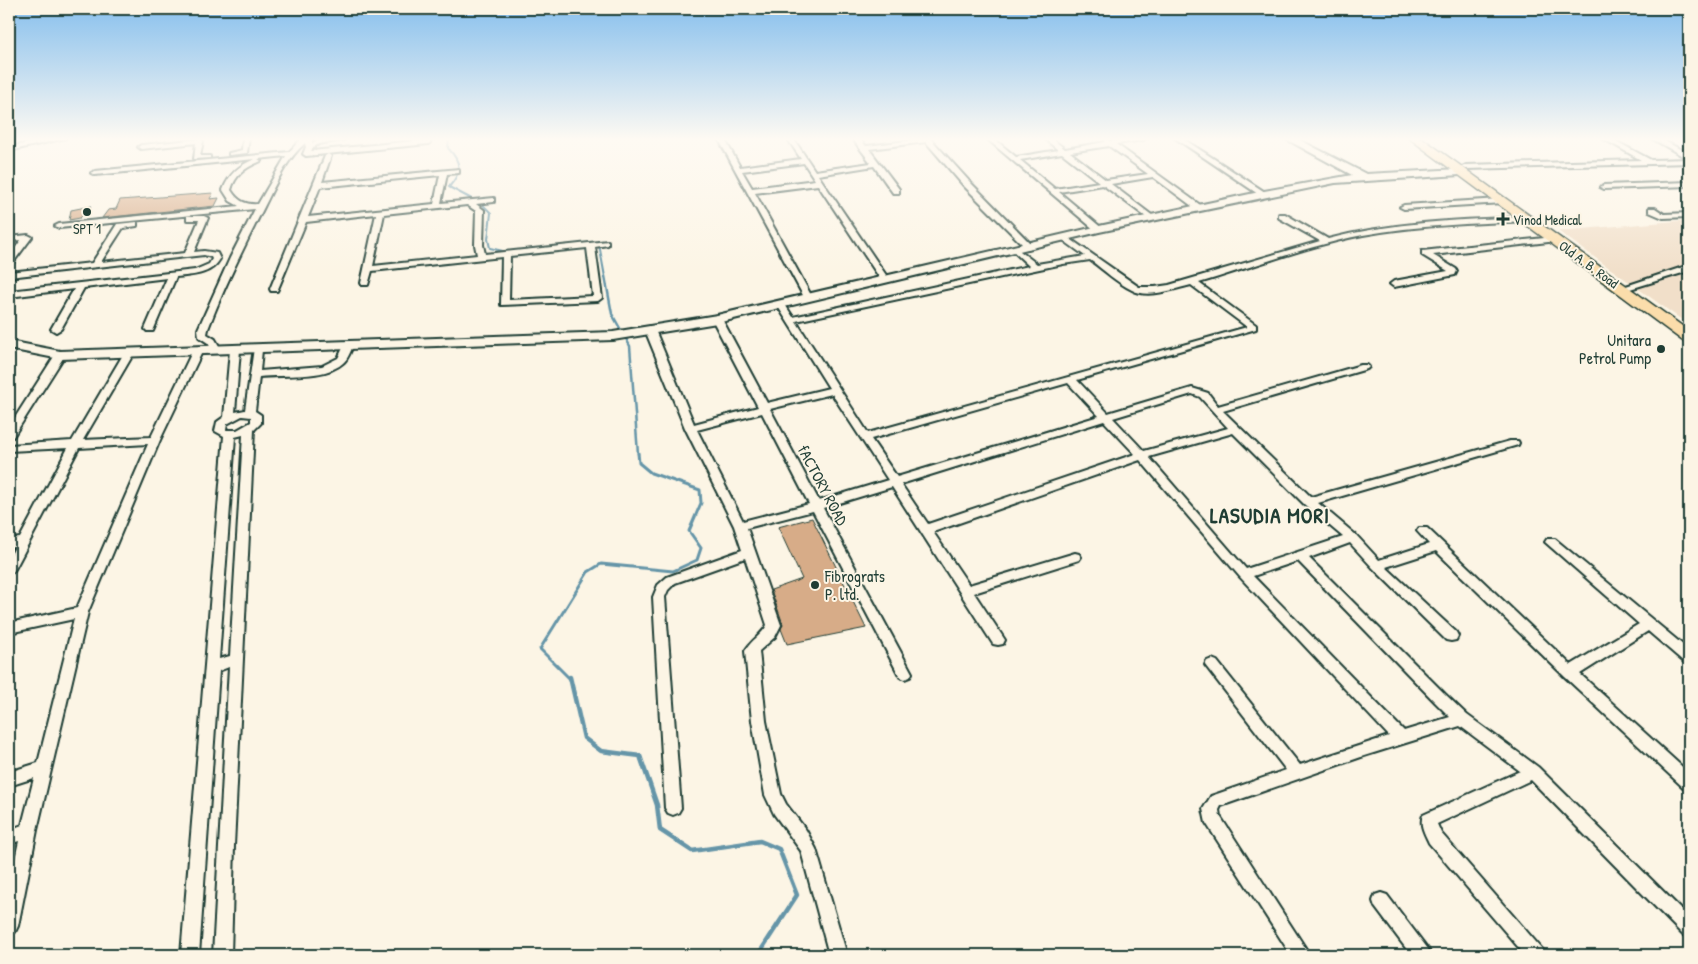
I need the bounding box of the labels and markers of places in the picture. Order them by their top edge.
marker: SPT 1 [81,206,93,218]
place label: Vinod Medical [1513,210,1582,229]
marker: Vinod Medical [1497,213,1509,225]
place label: SPT 1 [73,219,101,238]
place label: Unitara Petrol Pump [1579,329,1651,369]
marker: Unitara Petrol Pump [1655,343,1667,355]
place label: Fibrograts P. ltd. [824,565,885,605]
marker: Fibrograts P. ltd. [809,579,821,591]

